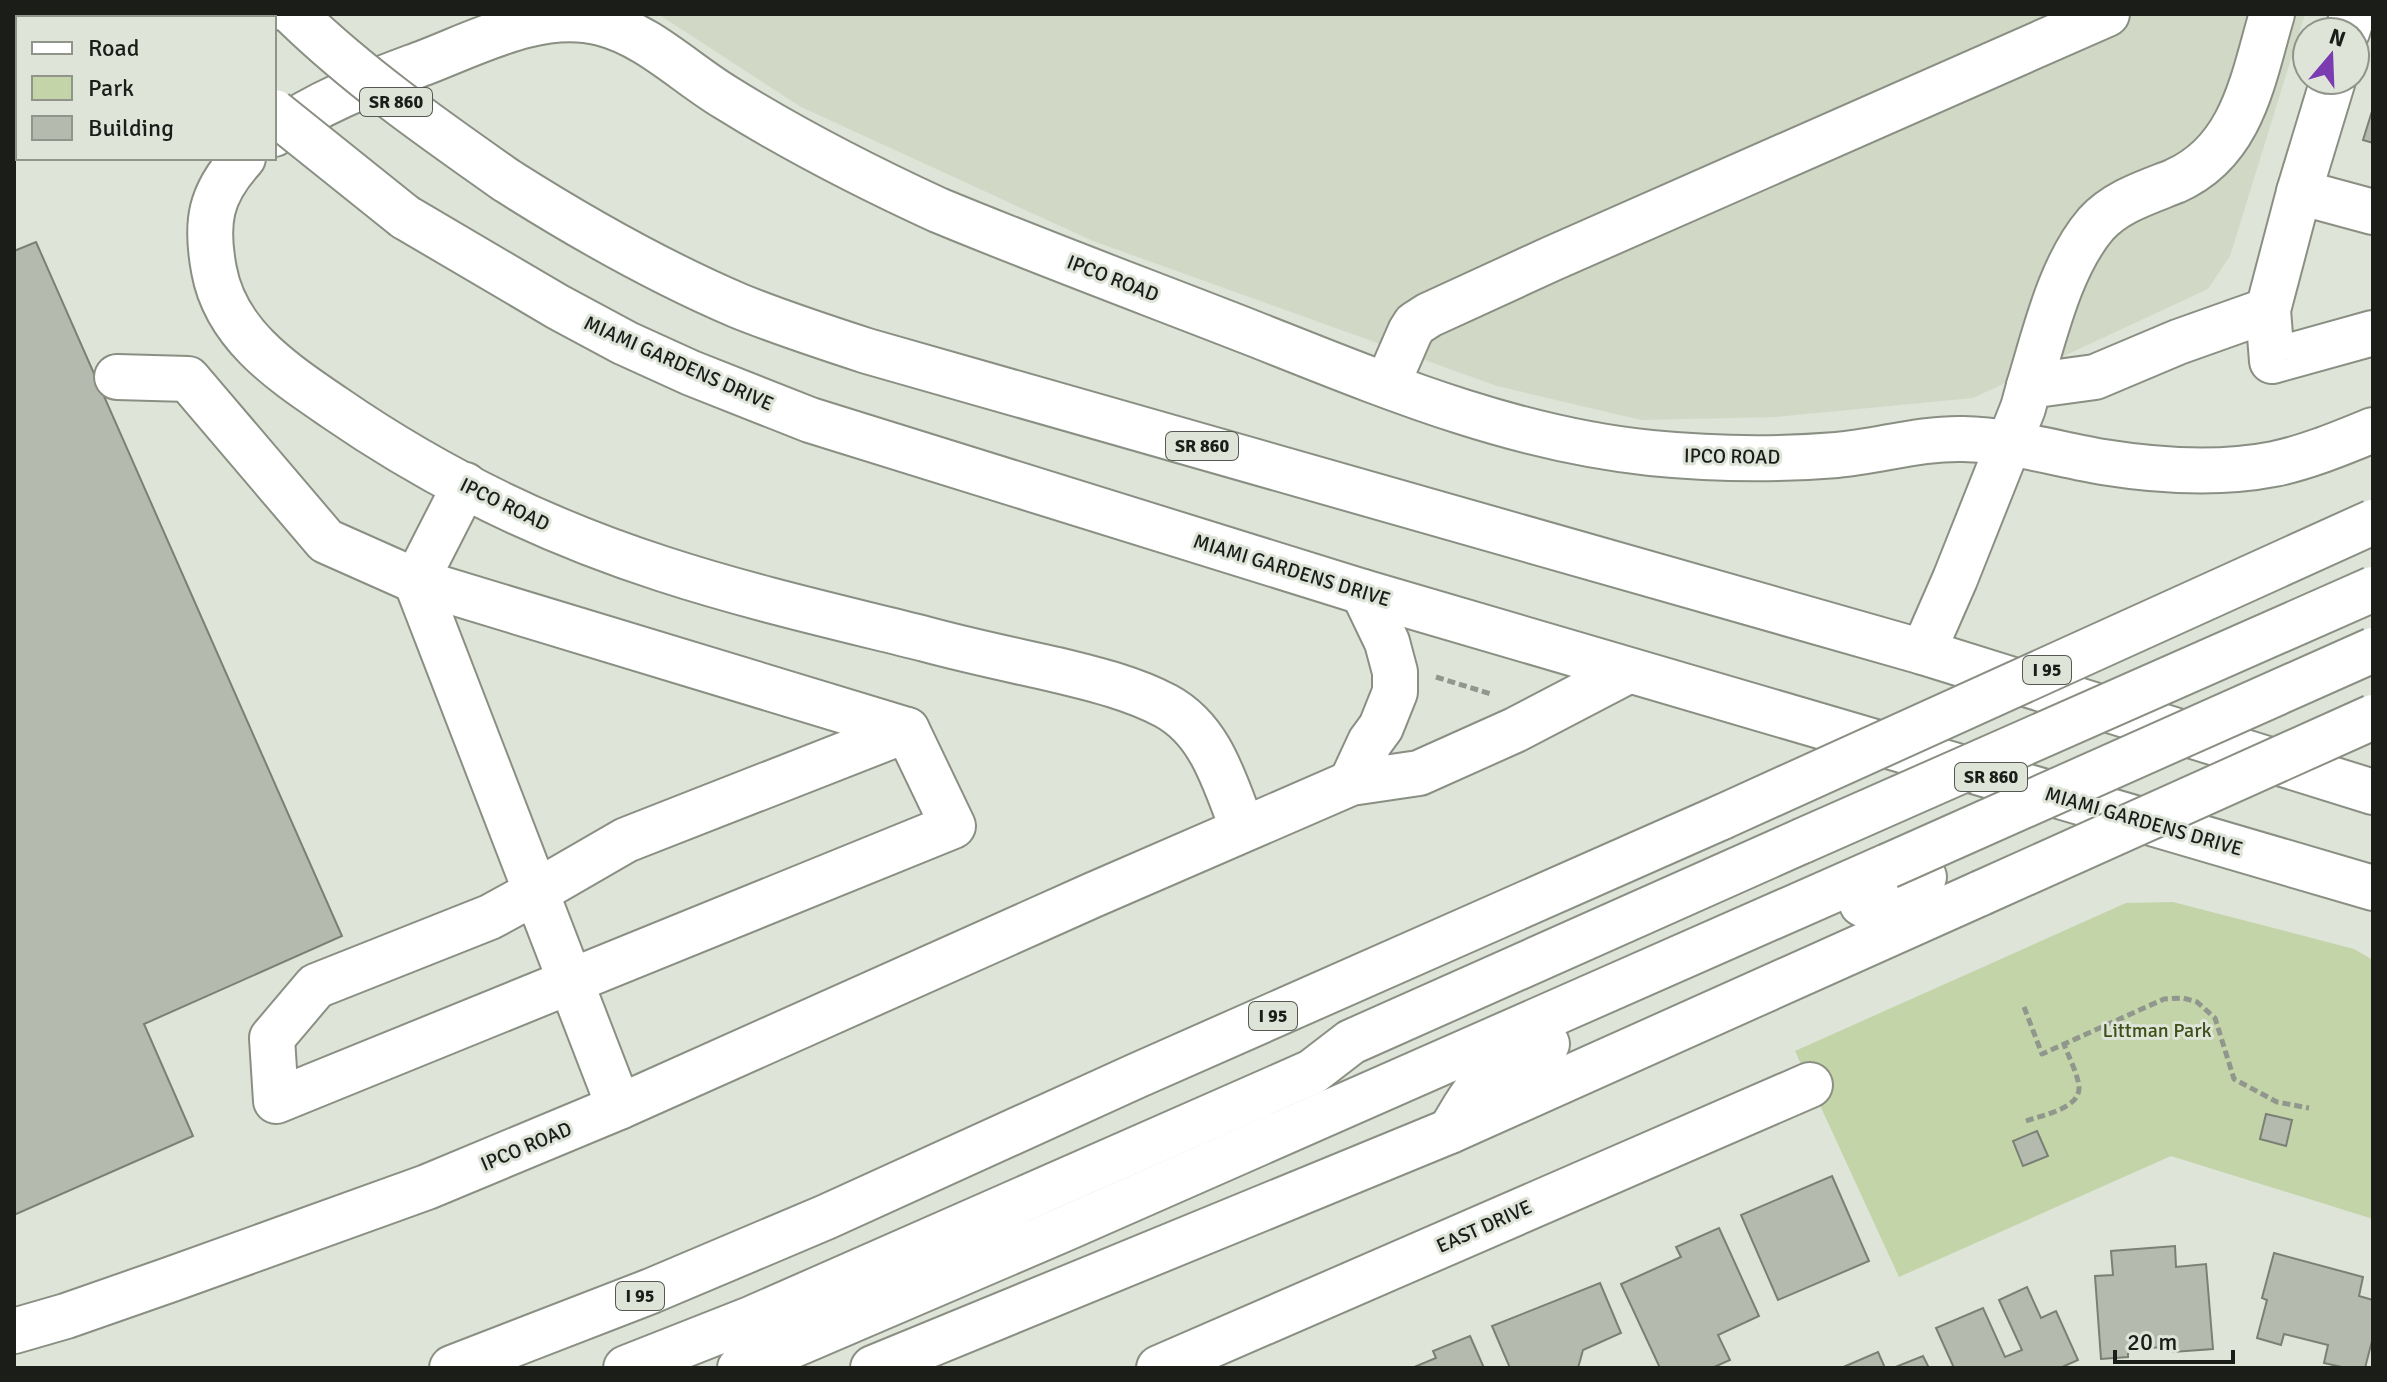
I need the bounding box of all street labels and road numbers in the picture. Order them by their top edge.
road number: SR 860 [360,88,432,116]
street label: IPCO ROAD [1063,250,1162,307]
street label: MIAMI GARDENS DRIVE [580,310,777,417]
road number: SR 860 [1166,432,1238,460]
street label: IPCO ROAD [1684,443,1780,470]
street label: IPCO ROAD [456,472,554,537]
street label: MIAMI GARDENS DRIVE [1190,529,1393,612]
road number: I 95 [2023,656,2071,684]
road number: SR 860 [1955,763,2027,791]
street label: MIAMI GARDENS DRIVE [2042,781,2246,862]
road number: I 95 [1249,1002,1297,1030]
street label: IPCO ROAD [477,1116,576,1177]
street label: EAST DRIVE [1433,1194,1536,1259]
road number: I 95 [616,1282,664,1310]

